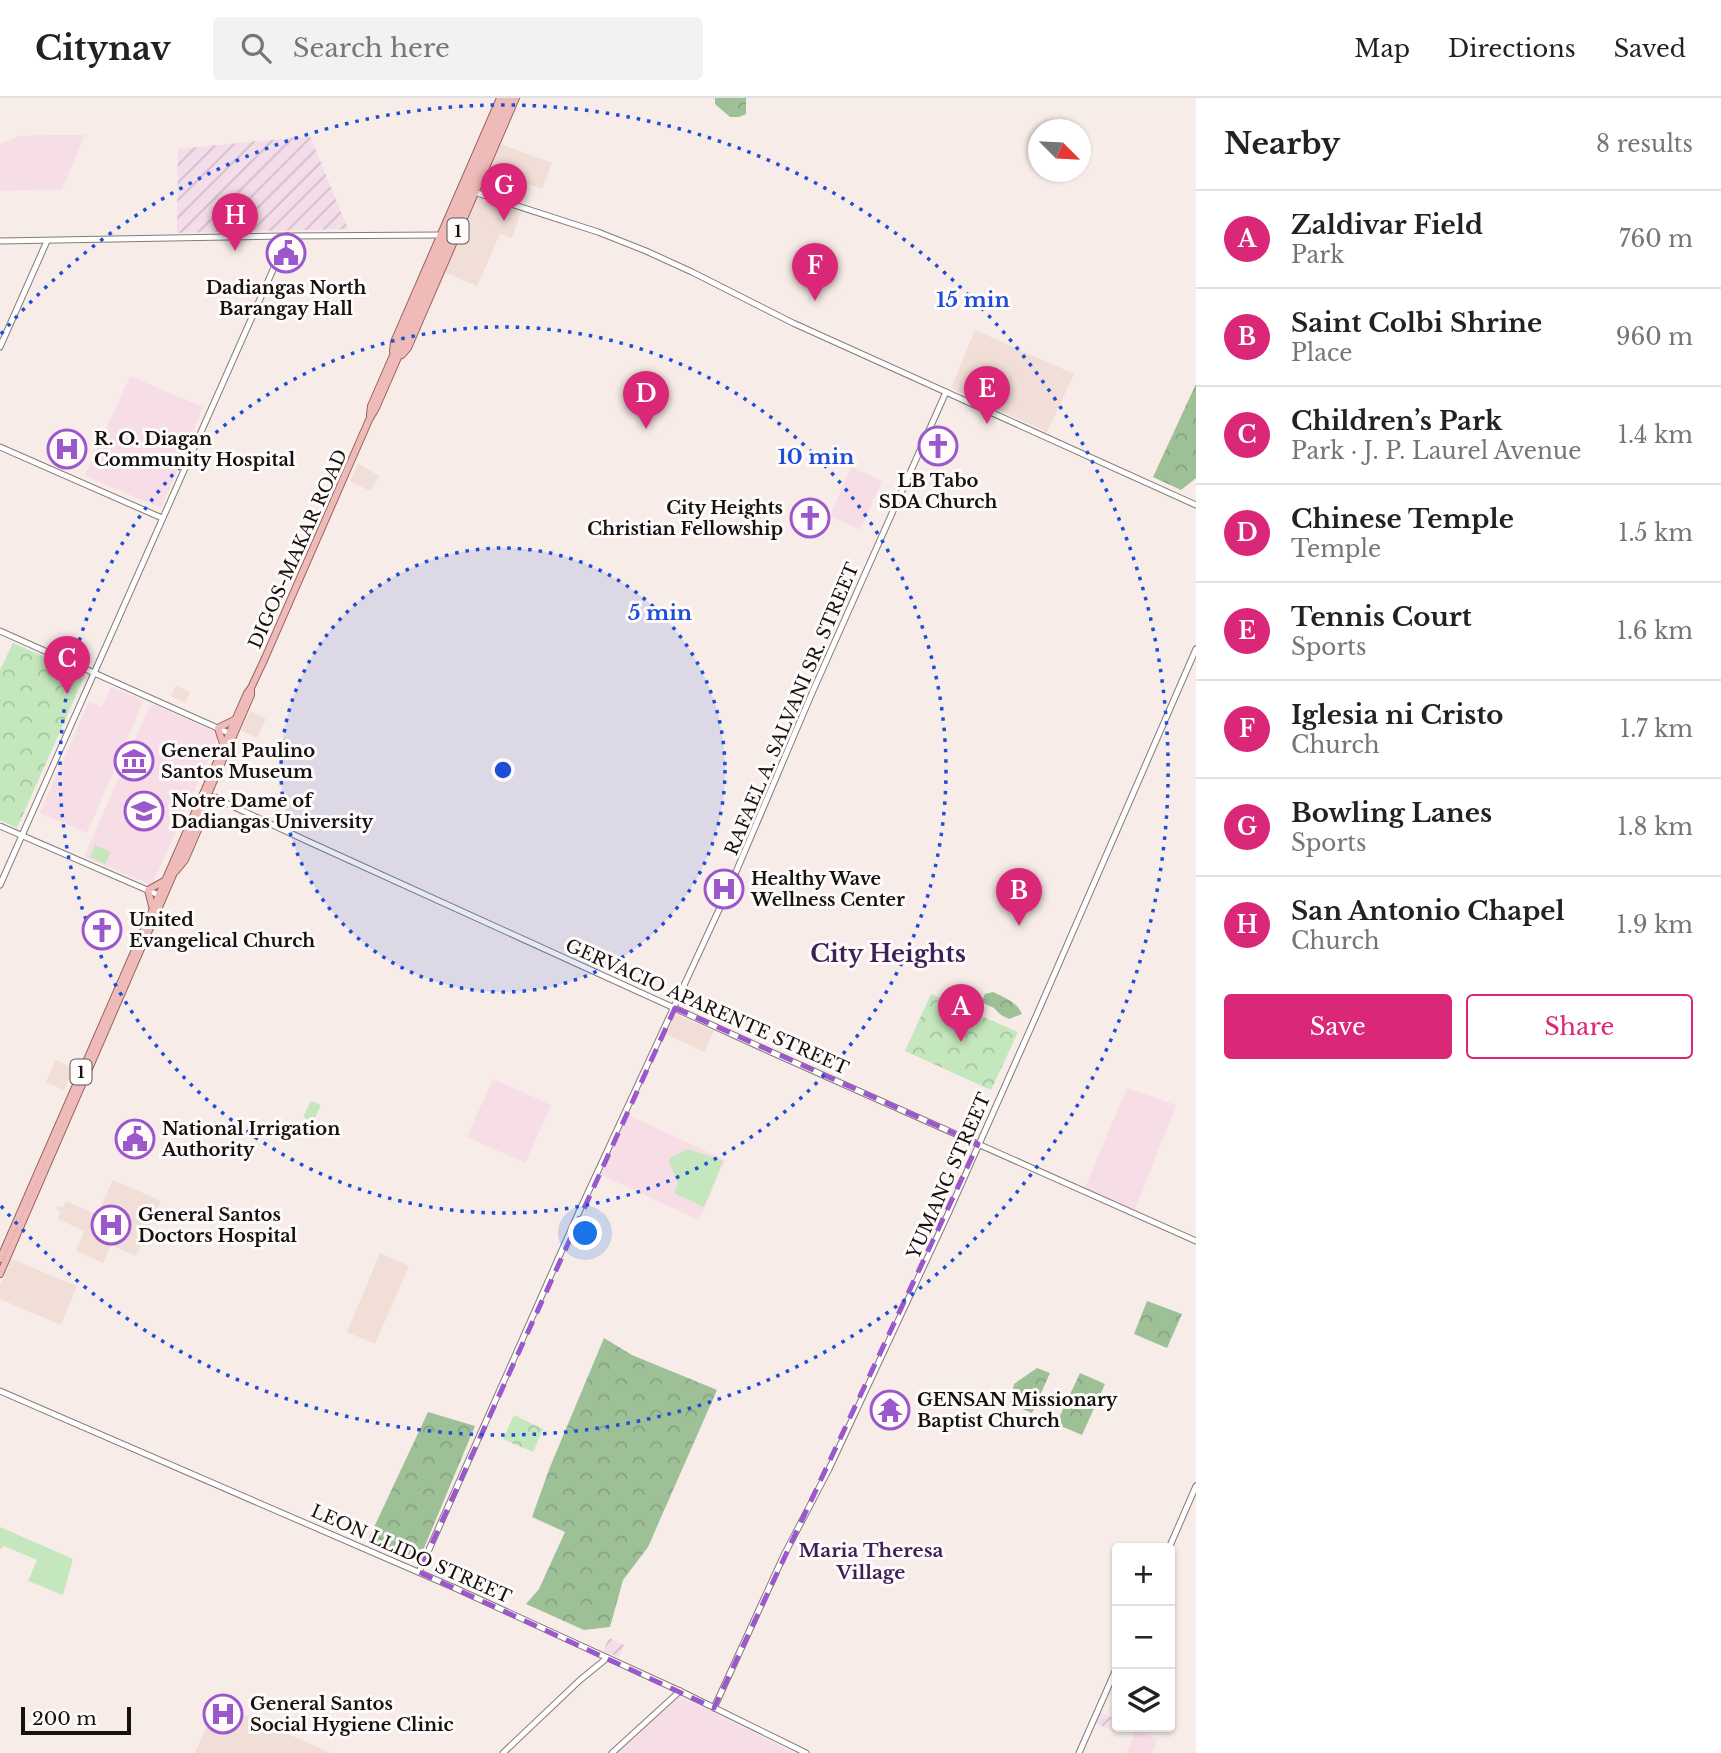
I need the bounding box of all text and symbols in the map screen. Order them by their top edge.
search box [213,17,703,80]
text: Citynav [35,28,171,69]
icon: search [237,29,275,67]
text: Search here [293,32,450,64]
text: Map [1354,34,1410,63]
text: Directions [1448,34,1576,63]
text: Saved [1614,34,1686,63]
north arrow [1028,119,1091,182]
text: Nearby [1224,125,1340,162]
text: 8 results [1596,130,1693,158]
pin: G [481,163,527,221]
pin: H [212,193,258,251]
text: Zaldivar Field [1291,209,1483,241]
road number: 1 [448,218,468,244]
text: A [1238,225,1256,253]
text: 760 m [1619,225,1693,253]
public building icon: Dadiangas North Barangay Hall [265,232,307,274]
text: Park [1291,241,1344,269]
pin: F [792,243,838,301]
place label: Dadiangas North Barangay Hall [206,277,366,320]
text: 15 min [936,287,1010,313]
text: Saint Colbi Shrine [1291,307,1542,339]
text: B [1238,323,1256,351]
text: 960 m [1616,323,1693,351]
text: Place [1291,339,1353,367]
pin: E [964,366,1010,424]
pin: D [623,371,669,429]
text: Children’s Park [1291,405,1502,437]
text: C [1238,421,1256,449]
text: 1.4 km [1618,421,1693,449]
church icon: LB Tabo SDA Church [917,425,959,467]
hospital icon: R. O. Diagan Community Hospital [46,428,88,470]
place label: R. O. Diagan Community Hospital [94,428,296,471]
text: Park · J. P. Laurel Avenue [1291,437,1581,465]
text: 10 min [778,444,854,470]
street label: DIGOS-MAKAR ROAD [244,446,352,652]
place label: LB Tabo SDA Church [879,470,998,513]
place label: City Heights Christian Fellowship [587,497,783,540]
church icon: City Heights Christian Fellowship [789,497,831,539]
text: Chinese Temple [1291,503,1514,535]
text: D [1236,519,1258,547]
text: 1.5 km [1618,519,1693,547]
text: Temple [1291,535,1381,563]
street label: RAFAEL A. SALVANI SR. STREET [720,559,864,858]
text: 5 min [628,600,692,626]
text: Tennis Court [1291,601,1472,633]
text: E [1238,617,1256,645]
text: 1.6 km [1617,617,1693,645]
text: Sports [1291,633,1367,661]
pin: C [44,636,90,694]
text: Iglesia ni Cristo [1291,699,1503,731]
text: F [1239,715,1255,743]
text: 1.7 km [1620,715,1693,743]
text: Church [1291,731,1380,759]
museum icon: General Paulino Santos Museum [113,740,155,782]
place label: General Paulino Santos Museum [161,740,315,783]
centre of rings [491,758,515,782]
school or university icon: Notre Dame of Dadiangas University [123,790,165,832]
place label: Notre Dame of Dadiangas University [171,790,374,833]
text: Bowling Lanes [1291,797,1492,829]
text: G [1237,813,1257,841]
text: 1.8 km [1617,813,1693,841]
text: Sports [1291,829,1367,857]
hospital icon: Healthy Wave Wellness Center [703,868,745,910]
place label: Healthy Wave Wellness Center [750,868,905,911]
pin: B [996,868,1042,926]
text: San Antonio Chapel [1291,895,1565,927]
church icon: United Evangelical Church [81,909,123,951]
place label: United Evangelical Church [129,909,315,952]
text: H [1236,911,1258,939]
text: 1.9 km [1616,911,1693,939]
text: Church [1291,927,1380,955]
street label: GERVACIO APARENTE STREET [562,934,852,1080]
district label: City Heights [810,939,966,968]
pin: A [938,984,984,1042]
button: Save [1224,994,1452,1059]
button: Share [1466,994,1693,1059]
road number: 1 [70,1060,92,1084]
street label: YUMANG STREET [902,1089,996,1263]
public building icon: National Irrigation Authority [114,1118,156,1160]
place label: National Irrigation Authority [161,1118,340,1161]
hospital icon: General Santos Doctors Hospital [90,1204,132,1246]
place label: General Santos Doctors Hospital [138,1204,298,1247]
your location [568,1216,602,1250]
temple icon: GENSAN Missionary Baptist Church [869,1389,911,1431]
place label: GENSAN Missionary Baptist Church [917,1389,1118,1432]
street label: LEON LLIDO STREET [307,1500,515,1608]
district label: Maria Theresa Village [798,1539,944,1584]
map controls [1112,1543,1175,1732]
button: + [1112,1543,1175,1606]
button: − [1112,1606,1175,1669]
button: layers [1112,1669,1175,1732]
hospital icon: General Santos Social Hygiene Clinic [202,1693,244,1735]
place label: General Santos Social Hygiene Clinic [250,1693,454,1736]
scale bar [21,1704,131,1736]
text: 200 m [32,1707,97,1730]

